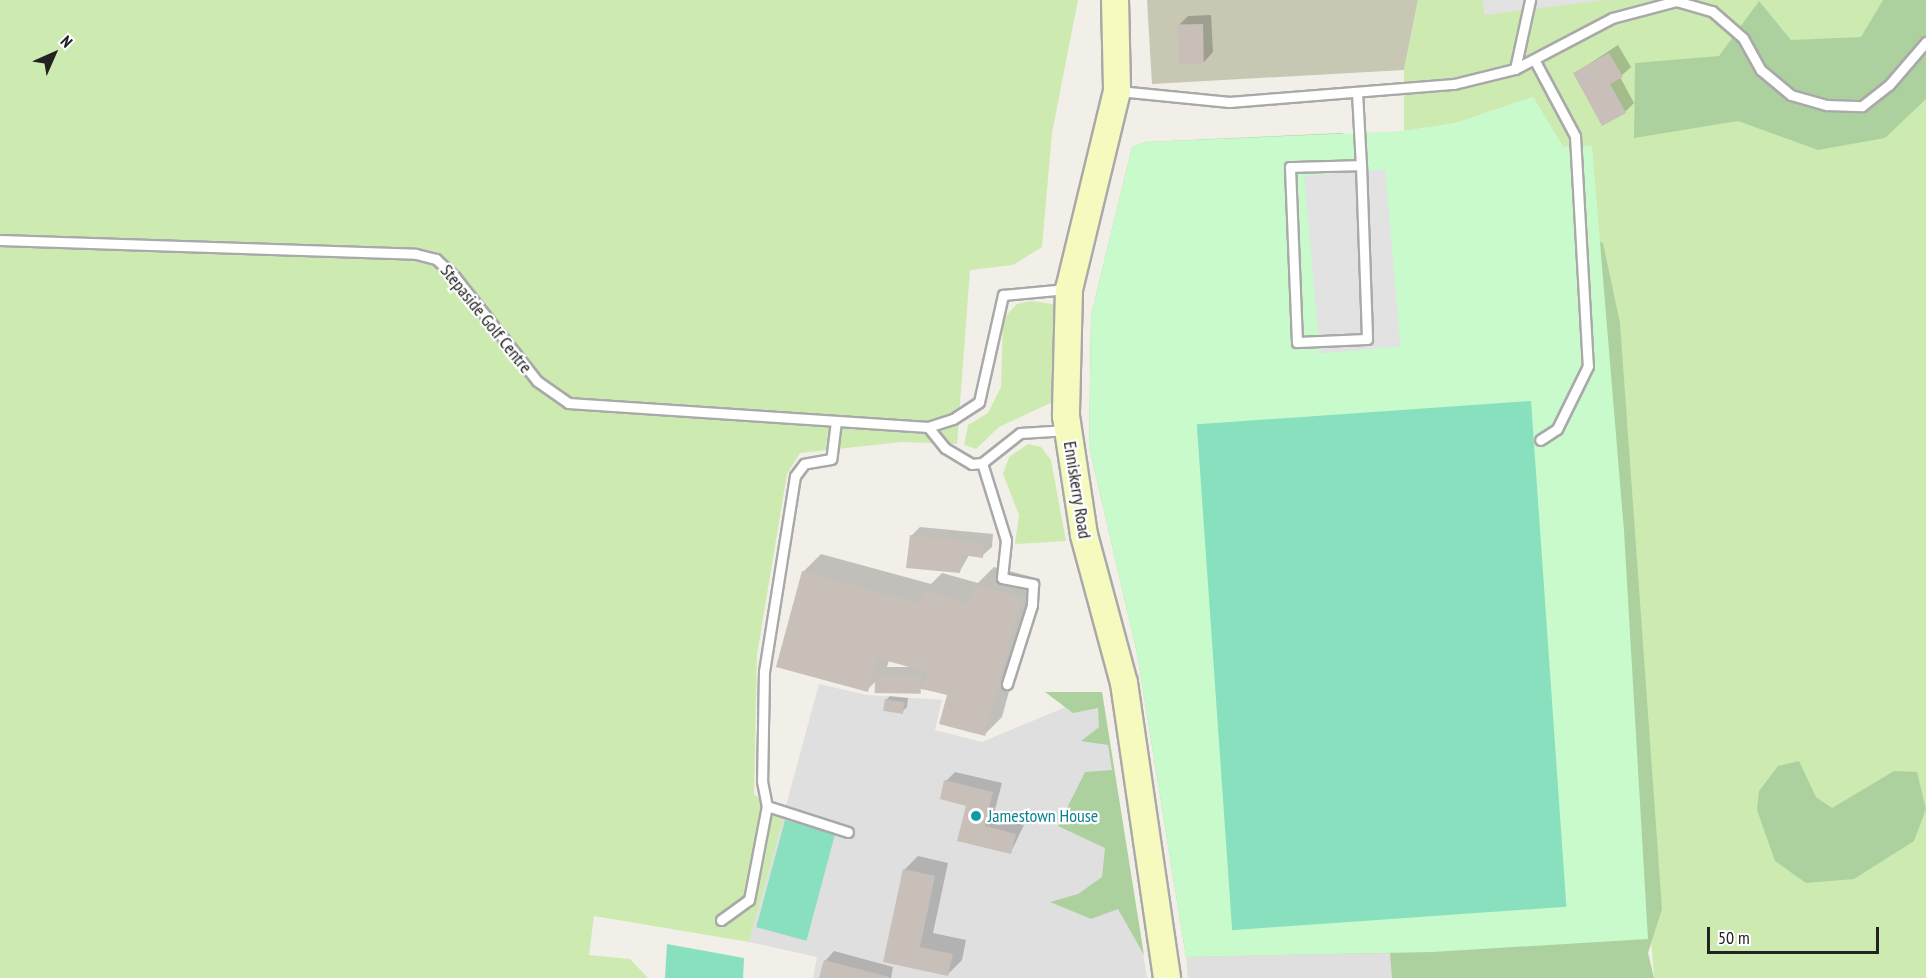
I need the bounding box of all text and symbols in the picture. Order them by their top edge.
north arrow [24,24,84,84]
text: N [57,31,77,51]
street label: Stepaside Golf Centre [436,260,536,378]
street label: Enniskerry Road [1059,439,1095,541]
place label: Jamestown House [988,805,1098,827]
marker: Jamestown House [969,809,983,823]
scale bar [1710,915,1882,953]
text: 50 m [1718,926,1750,949]

